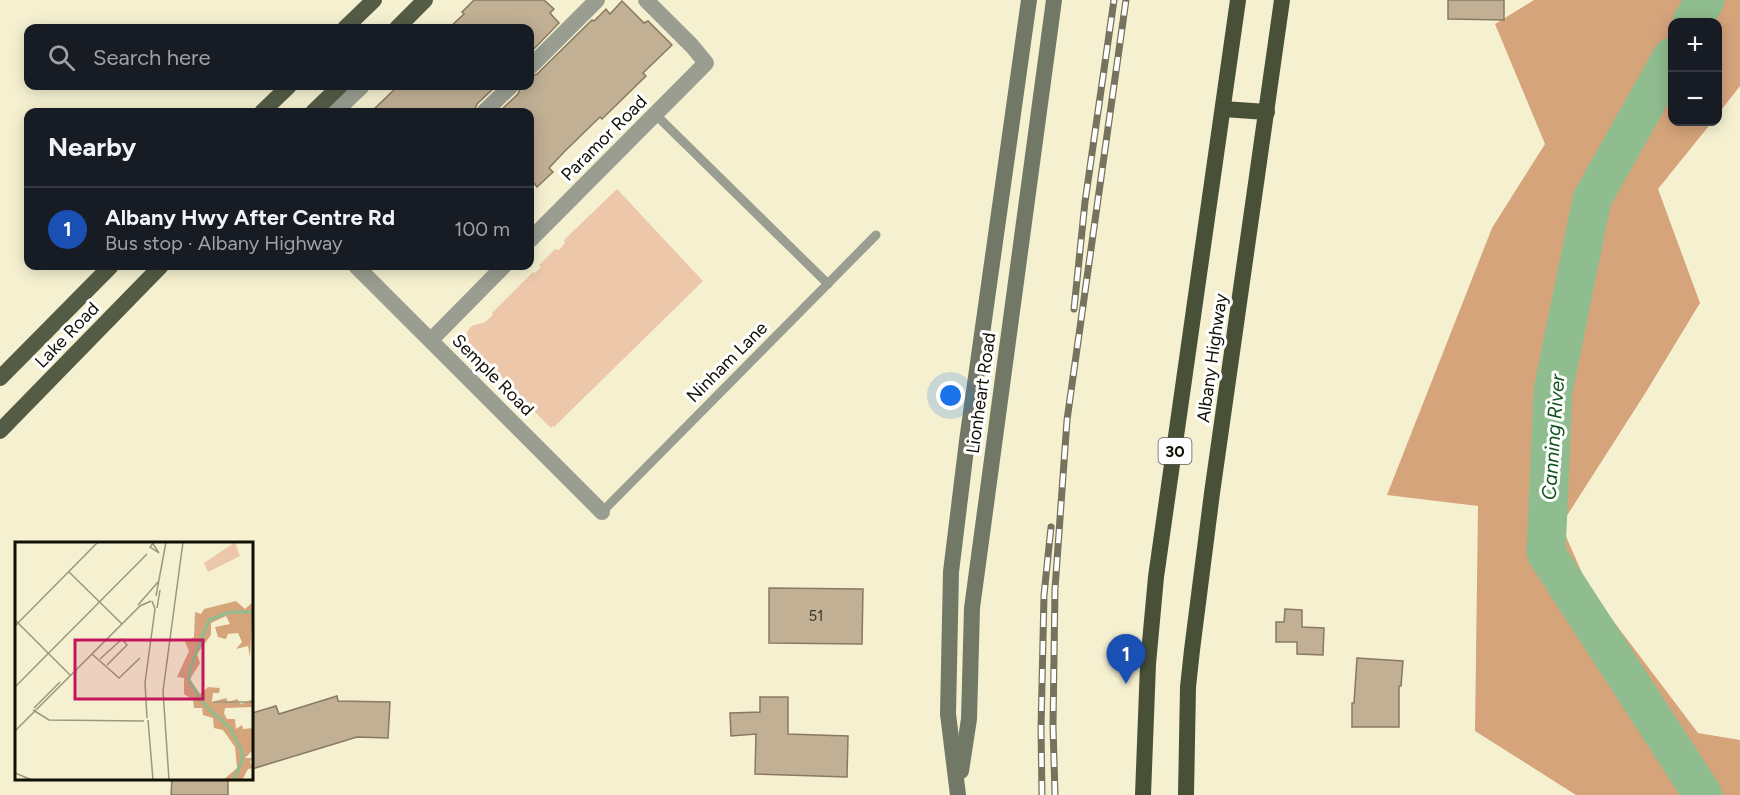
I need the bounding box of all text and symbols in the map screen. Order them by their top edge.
map controls [1668,18,1722,126]
button: + [1668,18,1722,72]
search box [24,24,534,90]
icon: search [45,41,78,74]
text: Search here [93,44,211,71]
button: − [1668,72,1722,126]
street label: Paramor Road [556,90,652,186]
text: Nearby [48,131,136,163]
text: Albany Hwy After Centre Rd [105,204,395,231]
text: 1 [63,217,72,241]
text: 100 m [454,217,510,241]
text: Bus stop · Albany Highway [105,231,343,255]
street label: Albany Highway [1192,291,1232,424]
street label: Lake Road [30,298,104,372]
street label: Ninham Lane [682,317,772,407]
street label: Semple Road [448,330,538,420]
street label: Lionheart Road [962,331,1000,455]
water label: Canning River [1537,372,1569,501]
your location [936,381,965,410]
road number: 30 [1158,438,1192,464]
inset map [15,542,254,780]
house number: 51 [809,607,823,625]
pin: 1 [1106,634,1146,684]

